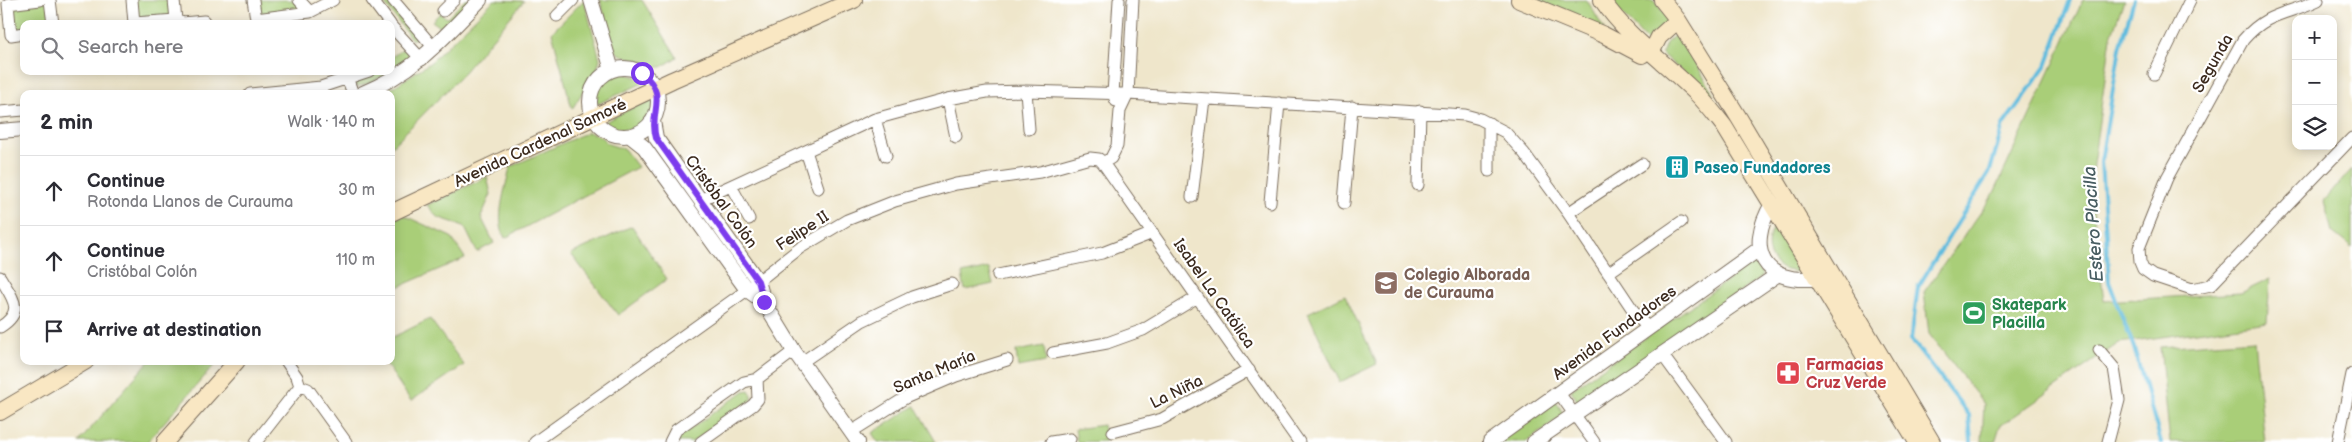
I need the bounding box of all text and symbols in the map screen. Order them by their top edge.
map controls [2292,15,2337,150]
button: + [2292,15,2337,60]
search box [20,20,395,75]
street label: Segunda [2189,31,2238,96]
icon: search [38,34,66,62]
text: Search here [78,36,183,59]
button: − [2292,60,2337,105]
route start [631,62,654,85]
street label: Avenida Cardenal Samoré [451,95,630,192]
button: layers [2292,105,2337,150]
text: 2 min [40,110,93,135]
text: Walk · 140 m [288,113,375,132]
street label: Cristóbal Colón [681,152,761,252]
building icon: Paseo Fundadores [1664,154,1690,180]
place label: Paseo Fundadores [1694,159,1831,178]
water label: Estero Placilla [2079,165,2108,283]
text: Continue [87,170,165,193]
icon: ahead [40,177,68,205]
text: 30 m [338,181,375,200]
text: Rotonda Llanos de Curauma [87,193,293,212]
street label: Felipe II [773,207,833,255]
street label: Isabel La Católica [1169,235,1259,352]
text: Continue [87,240,165,263]
icon: ahead [40,247,68,275]
text: 110 m [336,251,375,270]
text: Cristóbal Colón [87,263,197,282]
place label: Colegio Alborada de Curauma [1404,266,1530,303]
school or university icon: Colegio Alborada de Curauma [1373,270,1399,296]
street label: Avenida Fundadores [1549,282,1681,384]
route end [753,291,776,314]
place label: Skatepark Placilla [1992,296,2067,333]
sports icon: Skatepark Placilla [1961,300,1987,326]
icon: arrive [40,317,68,345]
text: Arrive at destination [87,319,262,342]
street label: Santa María [891,347,978,398]
place label: Farmacias Cruz Verde [1806,356,1886,393]
pharmacy icon: Farmacias Cruz Verde [1775,360,1801,386]
street label: La Niña [1147,372,1206,413]

